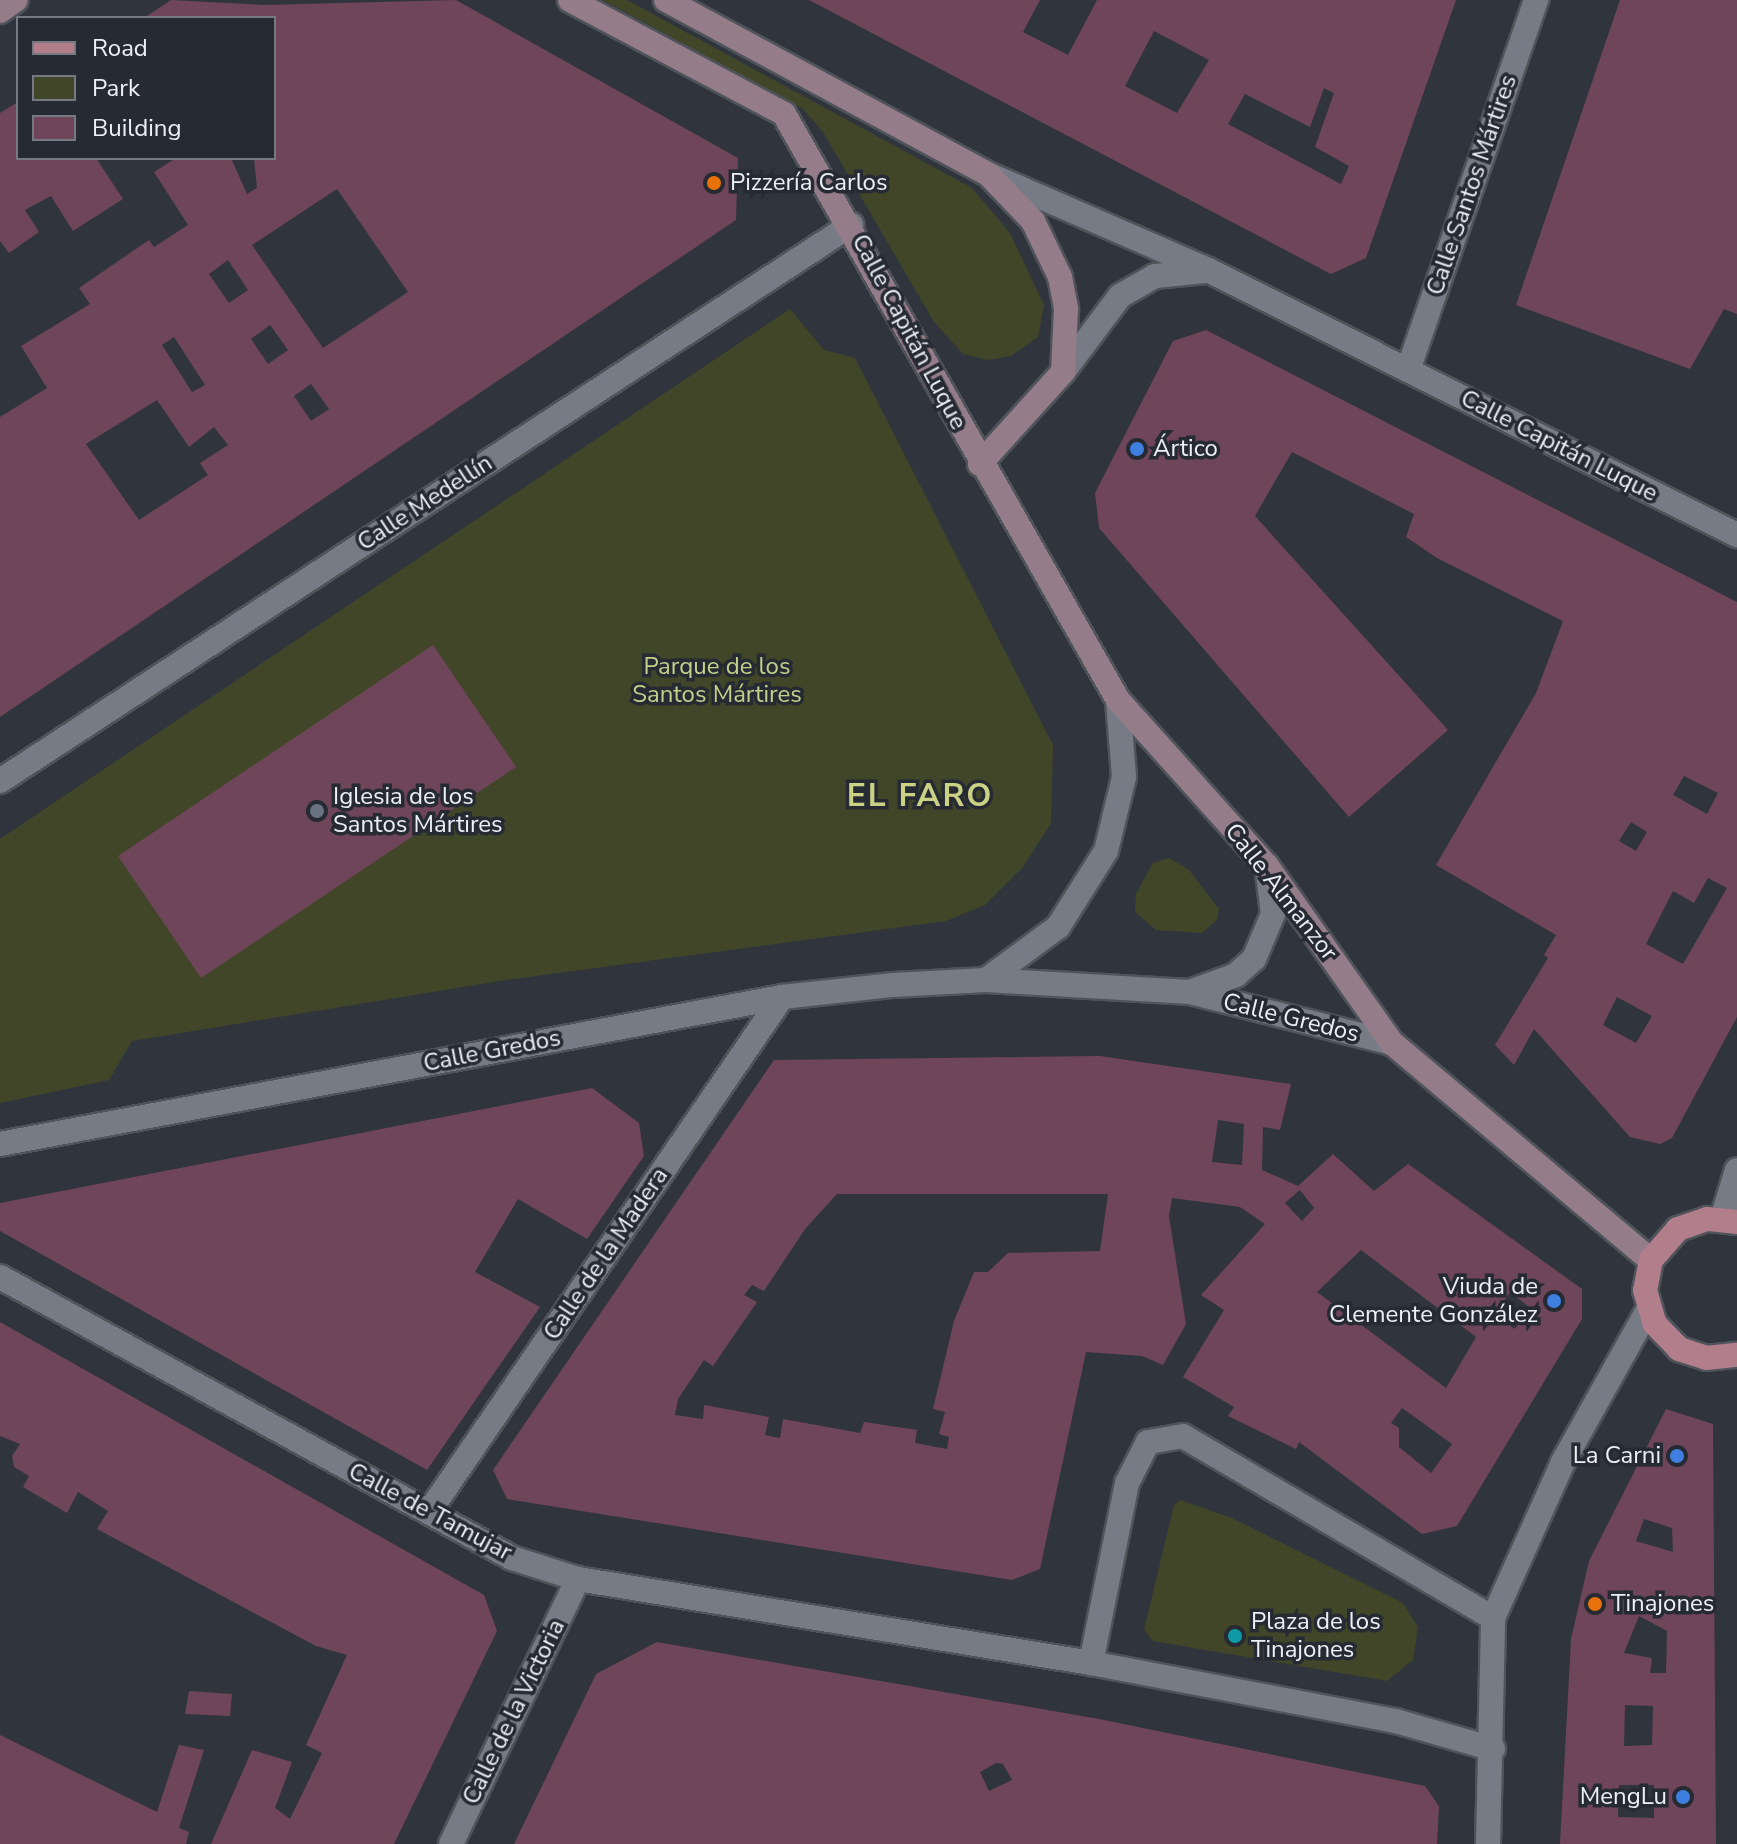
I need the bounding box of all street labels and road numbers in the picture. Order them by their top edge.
street label: Calle Santos Mártires [1421,71,1523,299]
street label: Calle Capitán Luque [845,229,973,435]
street label: Calle Capitán Luque [1456,384,1662,508]
street label: Calle Medellín [352,449,498,557]
street label: Calle Almanzor [1219,818,1343,966]
street label: Calle Gredos [1220,987,1362,1049]
street label: Calle Gredos [421,1024,563,1078]
street label: Calle de la Madera [538,1162,674,1346]
street label: Calle de Tamujar [343,1457,517,1567]
street label: Calle de la Victoria [457,1615,571,1809]

